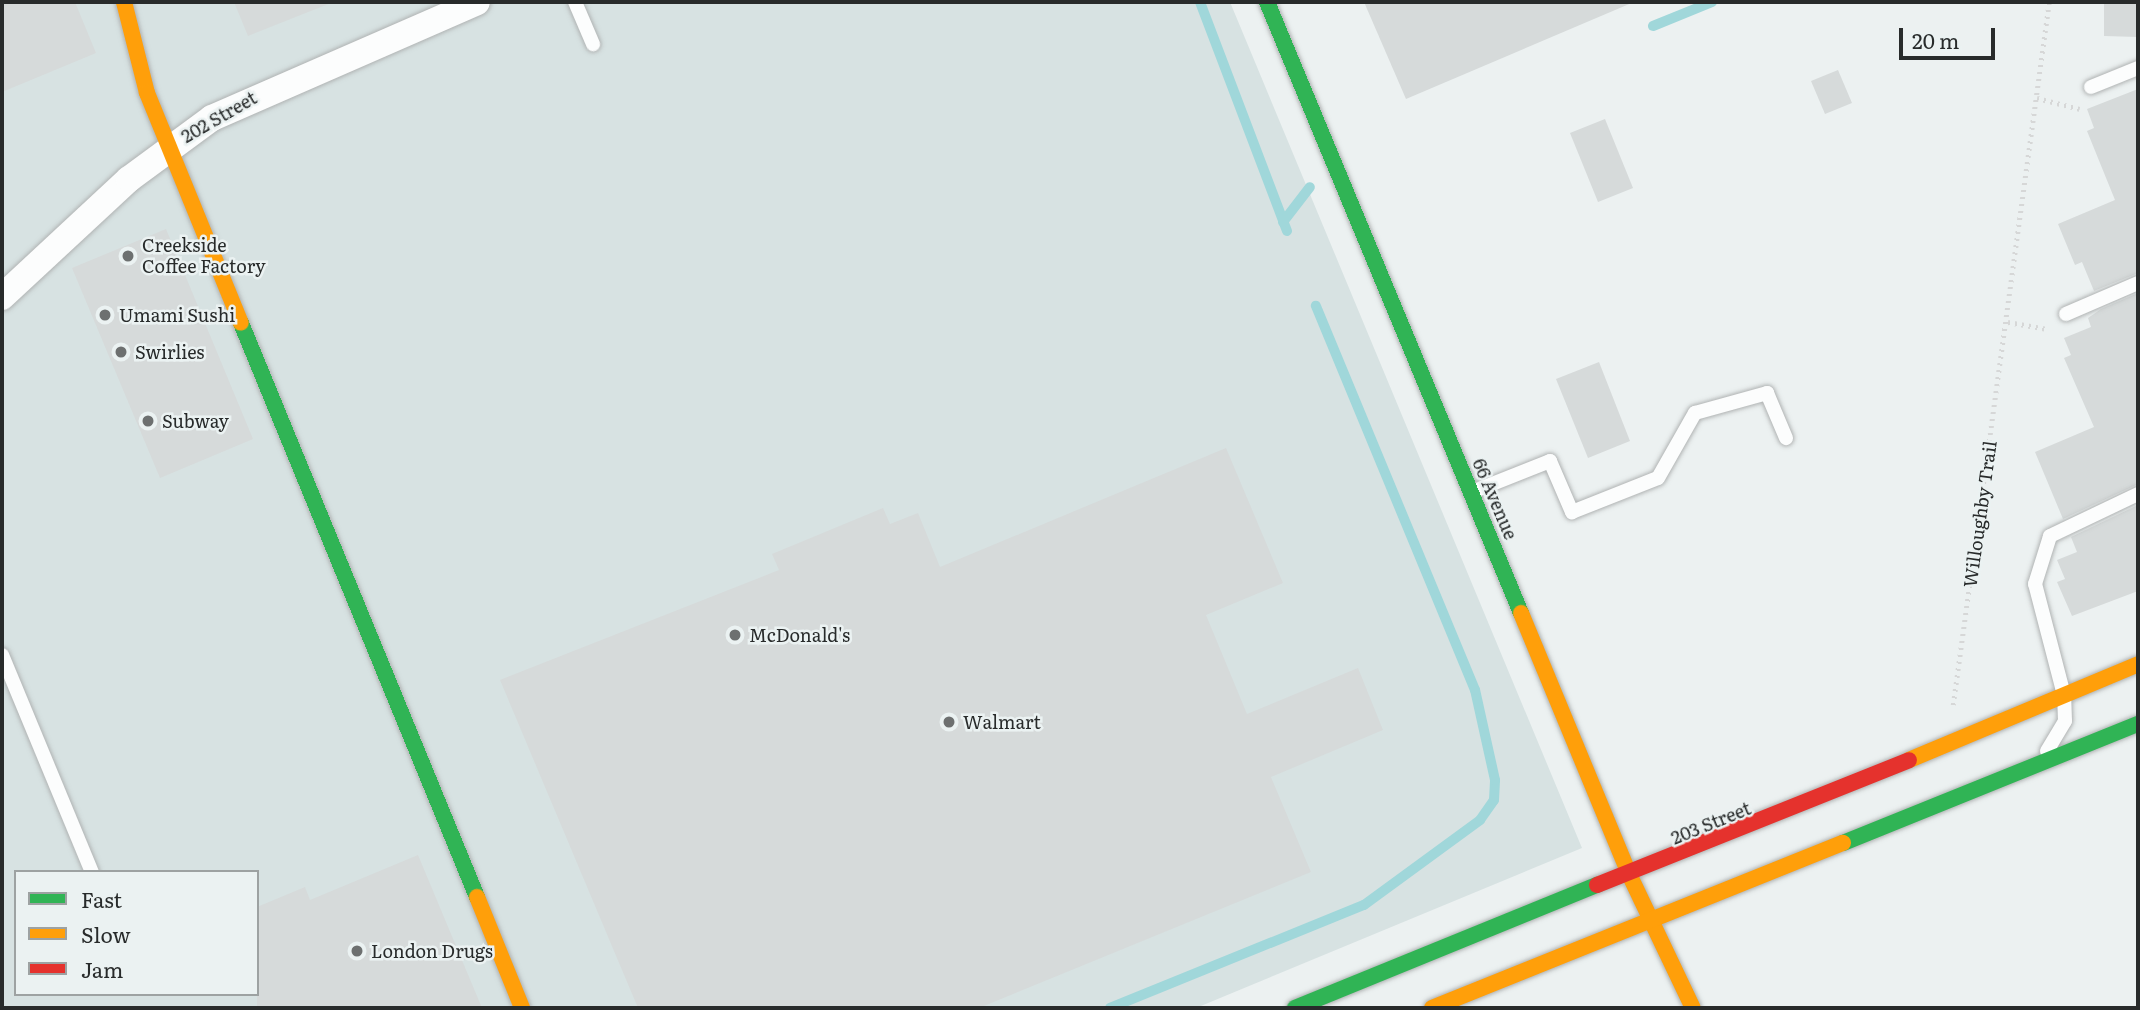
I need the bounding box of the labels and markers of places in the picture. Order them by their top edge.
place label: Creekside Coffee Factory [142,235,266,278]
marker: Creekside Coffee Factory [120,248,136,264]
place label: Umami Sushi [119,304,235,326]
marker: Umami Sushi [97,307,113,323]
place label: Swirlies [135,341,204,363]
marker: Swirlies [113,344,129,360]
place label: Subway [162,410,229,432]
marker: Subway [140,413,156,429]
place label: McDonald's [749,624,850,646]
marker: McDonald's [727,627,743,643]
place label: Walmart [963,711,1041,733]
marker: Walmart [941,714,957,730]
place label: London Drugs [371,940,493,962]
marker: London Drugs [349,943,365,959]

